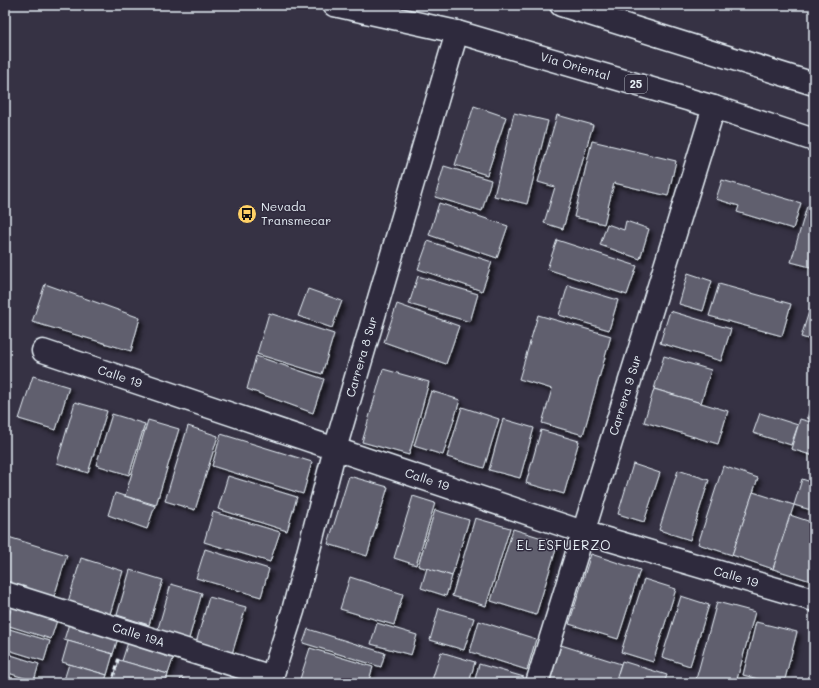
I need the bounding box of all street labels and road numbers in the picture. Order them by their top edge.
street label: Vía Oriental [539,48,612,83]
road number: 25 [625,75,647,93]
street label: Carrera 8 Sur [342,314,380,399]
street label: Carrera 9 Sur [605,353,644,437]
street label: Calle 19 [96,361,144,391]
street label: Calle 19 [403,464,452,494]
street label: Calle 19 [712,562,761,590]
street label: Calle 19A [111,618,167,650]

